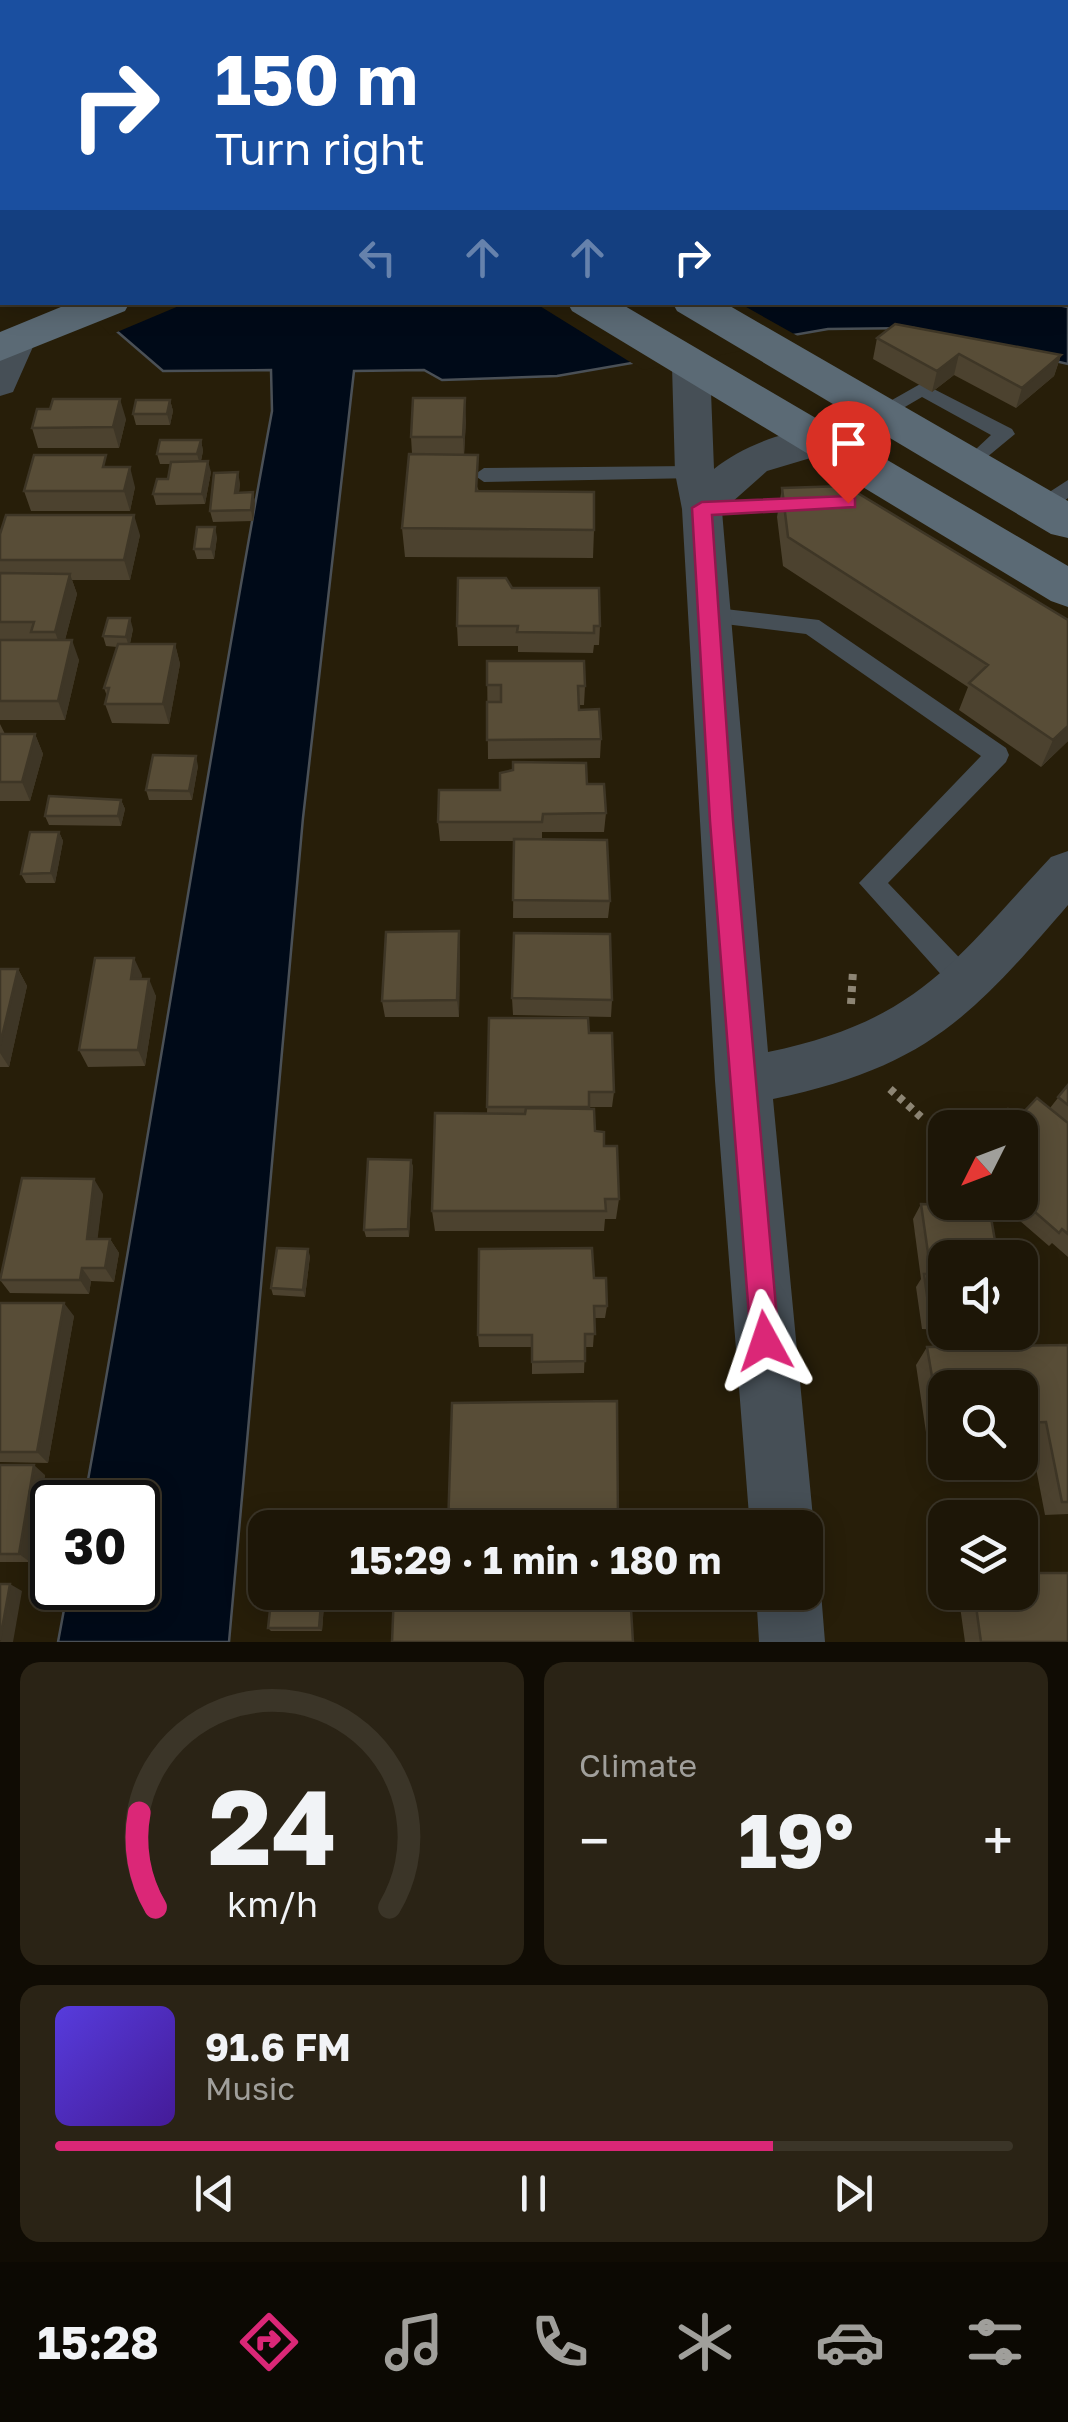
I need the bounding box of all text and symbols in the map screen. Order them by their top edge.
text: 150 m [215,36,418,120]
icon: right [50,40,180,170]
text: Turn right [215,121,425,175]
icon: left [350,230,405,285]
icon: ahead [455,230,510,285]
icon: ahead [560,230,615,285]
icon: right [665,230,720,285]
pin [806,401,891,504]
icon: arrive [821,416,876,471]
north arrow [928,1110,1038,1220]
map controls [928,1110,1038,1610]
button: sound [928,1240,1038,1350]
position arrow [713,1289,817,1393]
button: search [928,1370,1038,1480]
speed limit sign: 30 [30,1480,160,1610]
button: layers [928,1500,1038,1610]
text: 15:29 · 1 min · 180 m [350,1537,721,1582]
text: Climate [579,1746,697,1784]
text: 24 [208,1763,336,1888]
text: 19° [738,1794,854,1885]
text: − [579,1807,609,1873]
text: + [983,1807,1013,1873]
text: km/h [227,1882,317,1925]
text: 91.6 FM [205,2024,351,2069]
text: Music [205,2069,295,2107]
icon: previous [187,2166,242,2221]
icon: pause [506,2166,561,2221]
icon: next [826,2166,881,2221]
icon: directions [234,2307,304,2377]
icon: music [379,2307,449,2377]
icon: phone [525,2307,595,2377]
icon: climate [670,2307,740,2377]
icon: car [815,2307,885,2377]
icon: filters [960,2307,1030,2377]
text: 15:28 [38,2315,159,2369]

